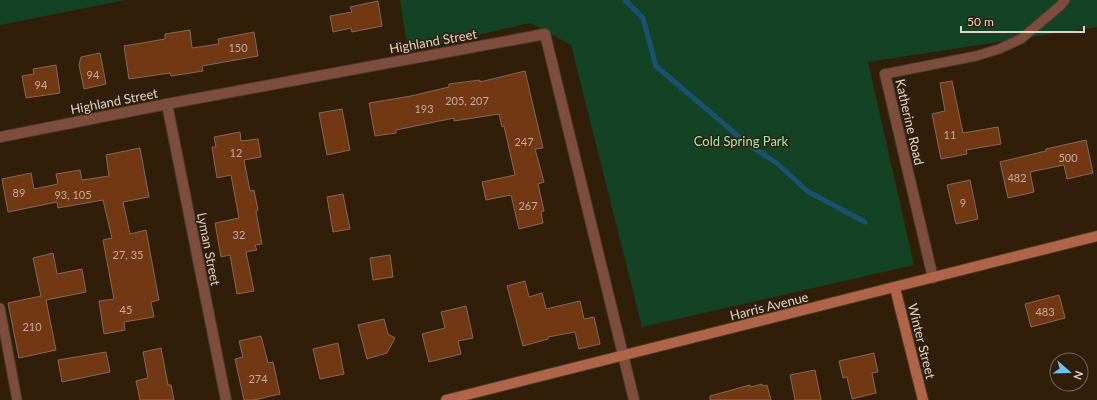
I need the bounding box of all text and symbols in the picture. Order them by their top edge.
scale bar [961,8,1084,34]
text: 50 m [967,14,994,29]
street label: Highland Street [388,25,478,57]
house number: 150 [228,41,248,54]
house number: 94 [87,68,100,81]
street label: Katherine Road [892,77,928,167]
house number: 94 [35,78,48,91]
street label: Highland Street [69,85,159,117]
house number: 205, 207 [445,94,489,107]
house number: 193 [414,102,434,115]
house number: 11 [944,128,956,141]
park label: Cold Spring Park [694,133,789,149]
house number: 247 [514,135,534,148]
house number: 12 [230,146,242,159]
house number: 500 [1058,151,1078,164]
house number: 482 [1007,171,1027,184]
house number: 89 [13,186,25,199]
house number: 93, 105 [54,188,92,201]
house number: 9 [960,196,966,209]
house number: 267 [518,199,538,212]
street label: Lyman Street [194,211,224,287]
house number: 32 [233,228,245,241]
house number: 27, 35 [113,248,143,261]
street label: Harris Avenue [728,288,810,323]
street label: Winter Street [905,302,939,381]
house number: 45 [120,303,132,316]
house number: 483 [1035,305,1055,318]
house number: 210 [22,320,42,333]
north arrow [1049,352,1089,392]
text: N [1071,369,1086,382]
house number: 274 [248,372,268,385]

